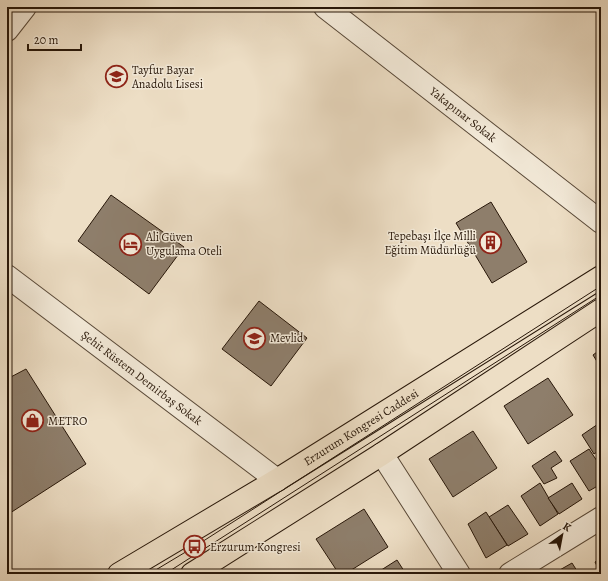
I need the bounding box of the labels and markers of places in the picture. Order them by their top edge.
place label: Tayfur Bayar Anadolu Lisesi [131,62,203,92]
school or university icon: Tayfur Bayar Anadolu Lisesi [103,64,129,90]
place label: Tepebaşı İlçe Milli Eğitim Müdürlüğü [384,228,476,258]
place label: Ali Güven Uygulama Oteli [145,229,222,259]
building icon: Tepebaşı İlçe Milli Eğitim Müdürlüğü [478,230,504,256]
hotel icon: Ali Güven Uygulama Oteli [118,231,144,257]
school or university icon: Mevlid [242,325,268,351]
place label: Mevlid [270,330,304,346]
shop icon: METRO [20,408,46,434]
place label: METRO [48,413,87,429]
bus stop icon: Erzurum Kongresi [181,534,207,560]
place label: Erzurum Kongresi [210,539,301,555]

